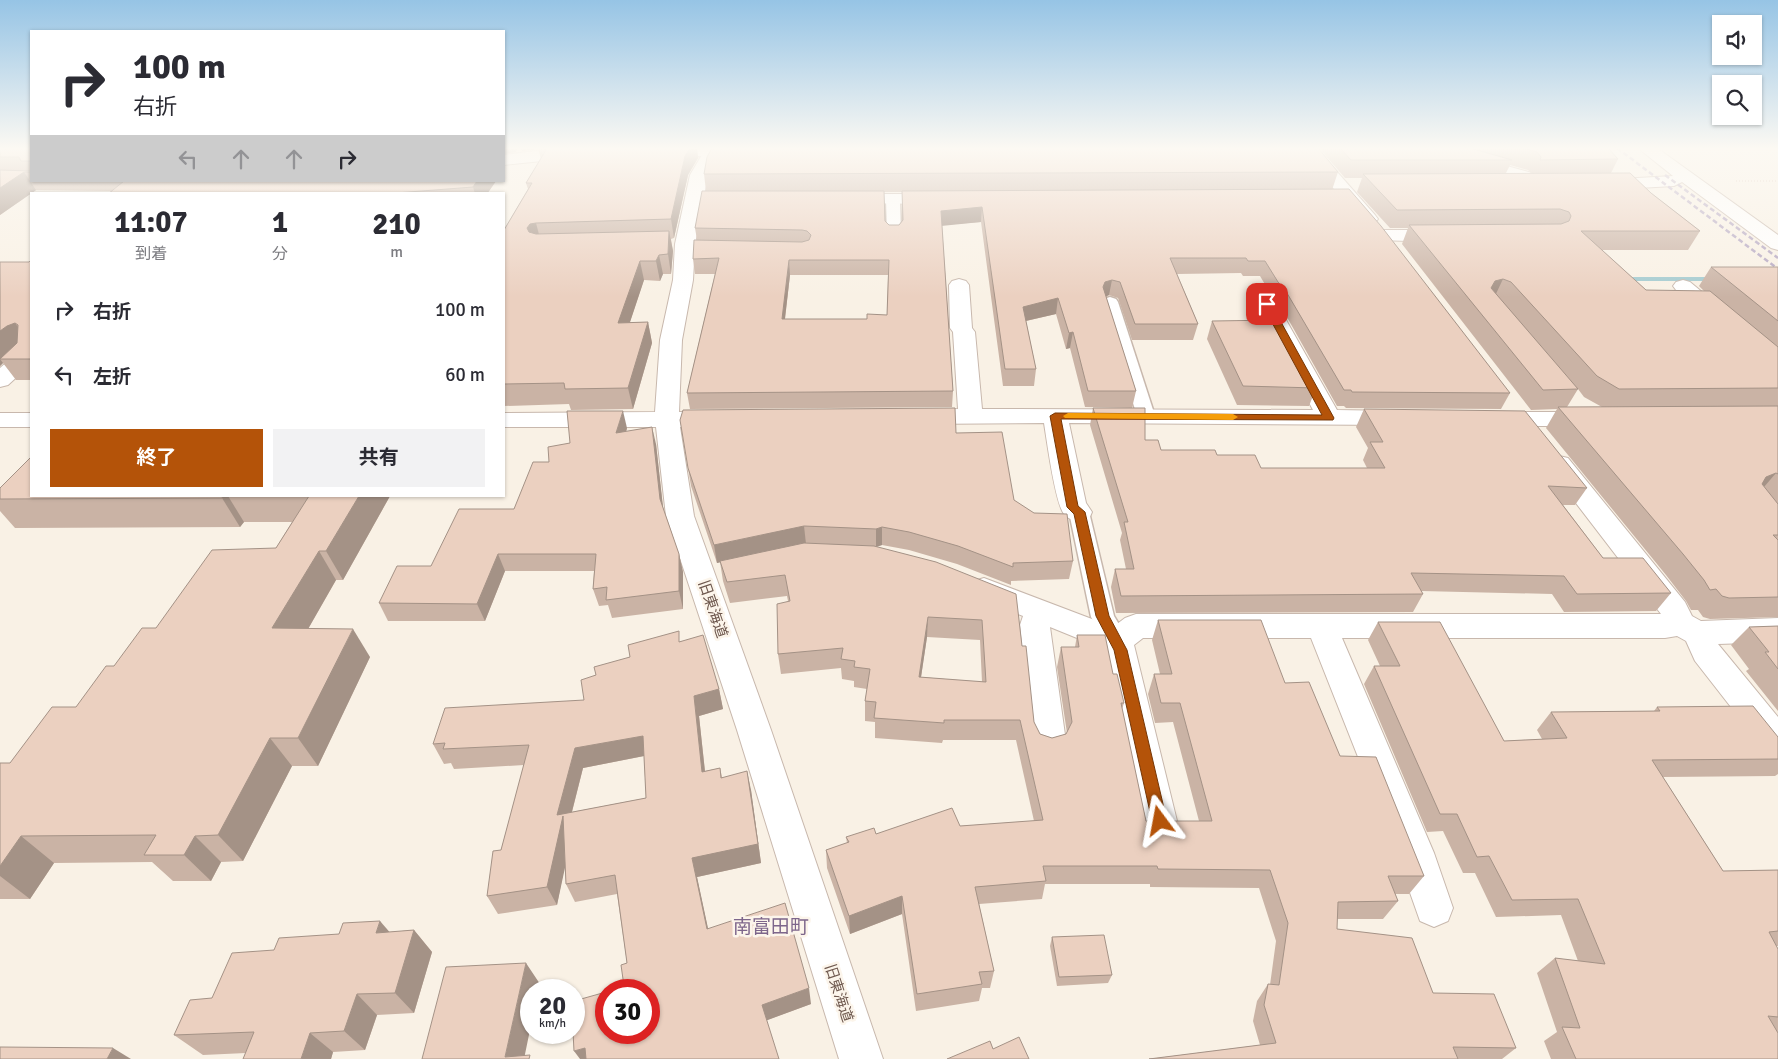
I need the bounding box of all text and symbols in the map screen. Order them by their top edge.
map controls [1712,15,1762,125]
button: sound [1712,15,1762,65]
text: 100 m [133,45,226,88]
icon: right [50,50,115,115]
button: search [1712,75,1762,125]
text: 右折 [133,93,177,120]
icon: left [174,145,202,173]
icon: ahead [227,145,255,173]
icon: ahead [280,145,308,173]
icon: right [333,145,361,173]
text: 11:07 [114,204,188,241]
text: 1 [272,204,288,241]
text: 210 [372,206,421,243]
text: m [390,242,403,262]
text: 到着 [135,244,167,264]
text: 分 [272,244,288,264]
pin [1246,283,1288,325]
icon: arrive [1253,290,1281,318]
icon: right [50,296,78,324]
text: 100 m [435,298,485,322]
text: 右折 [93,300,131,324]
icon: left [50,361,78,389]
text: 60 m [445,363,485,387]
text: 左折 [93,365,131,389]
button: 終了 [50,429,263,487]
button: 共有 [273,429,485,487]
street label: 旧東海道 [695,578,731,640]
position arrow [1133,794,1185,846]
district label: 南富田町 [733,915,809,939]
street label: 旧東海道 [821,962,857,1024]
speed limit sign: 30 [595,979,660,1044]
text: 20 [539,990,566,1021]
text: km/h [539,1016,566,1031]

